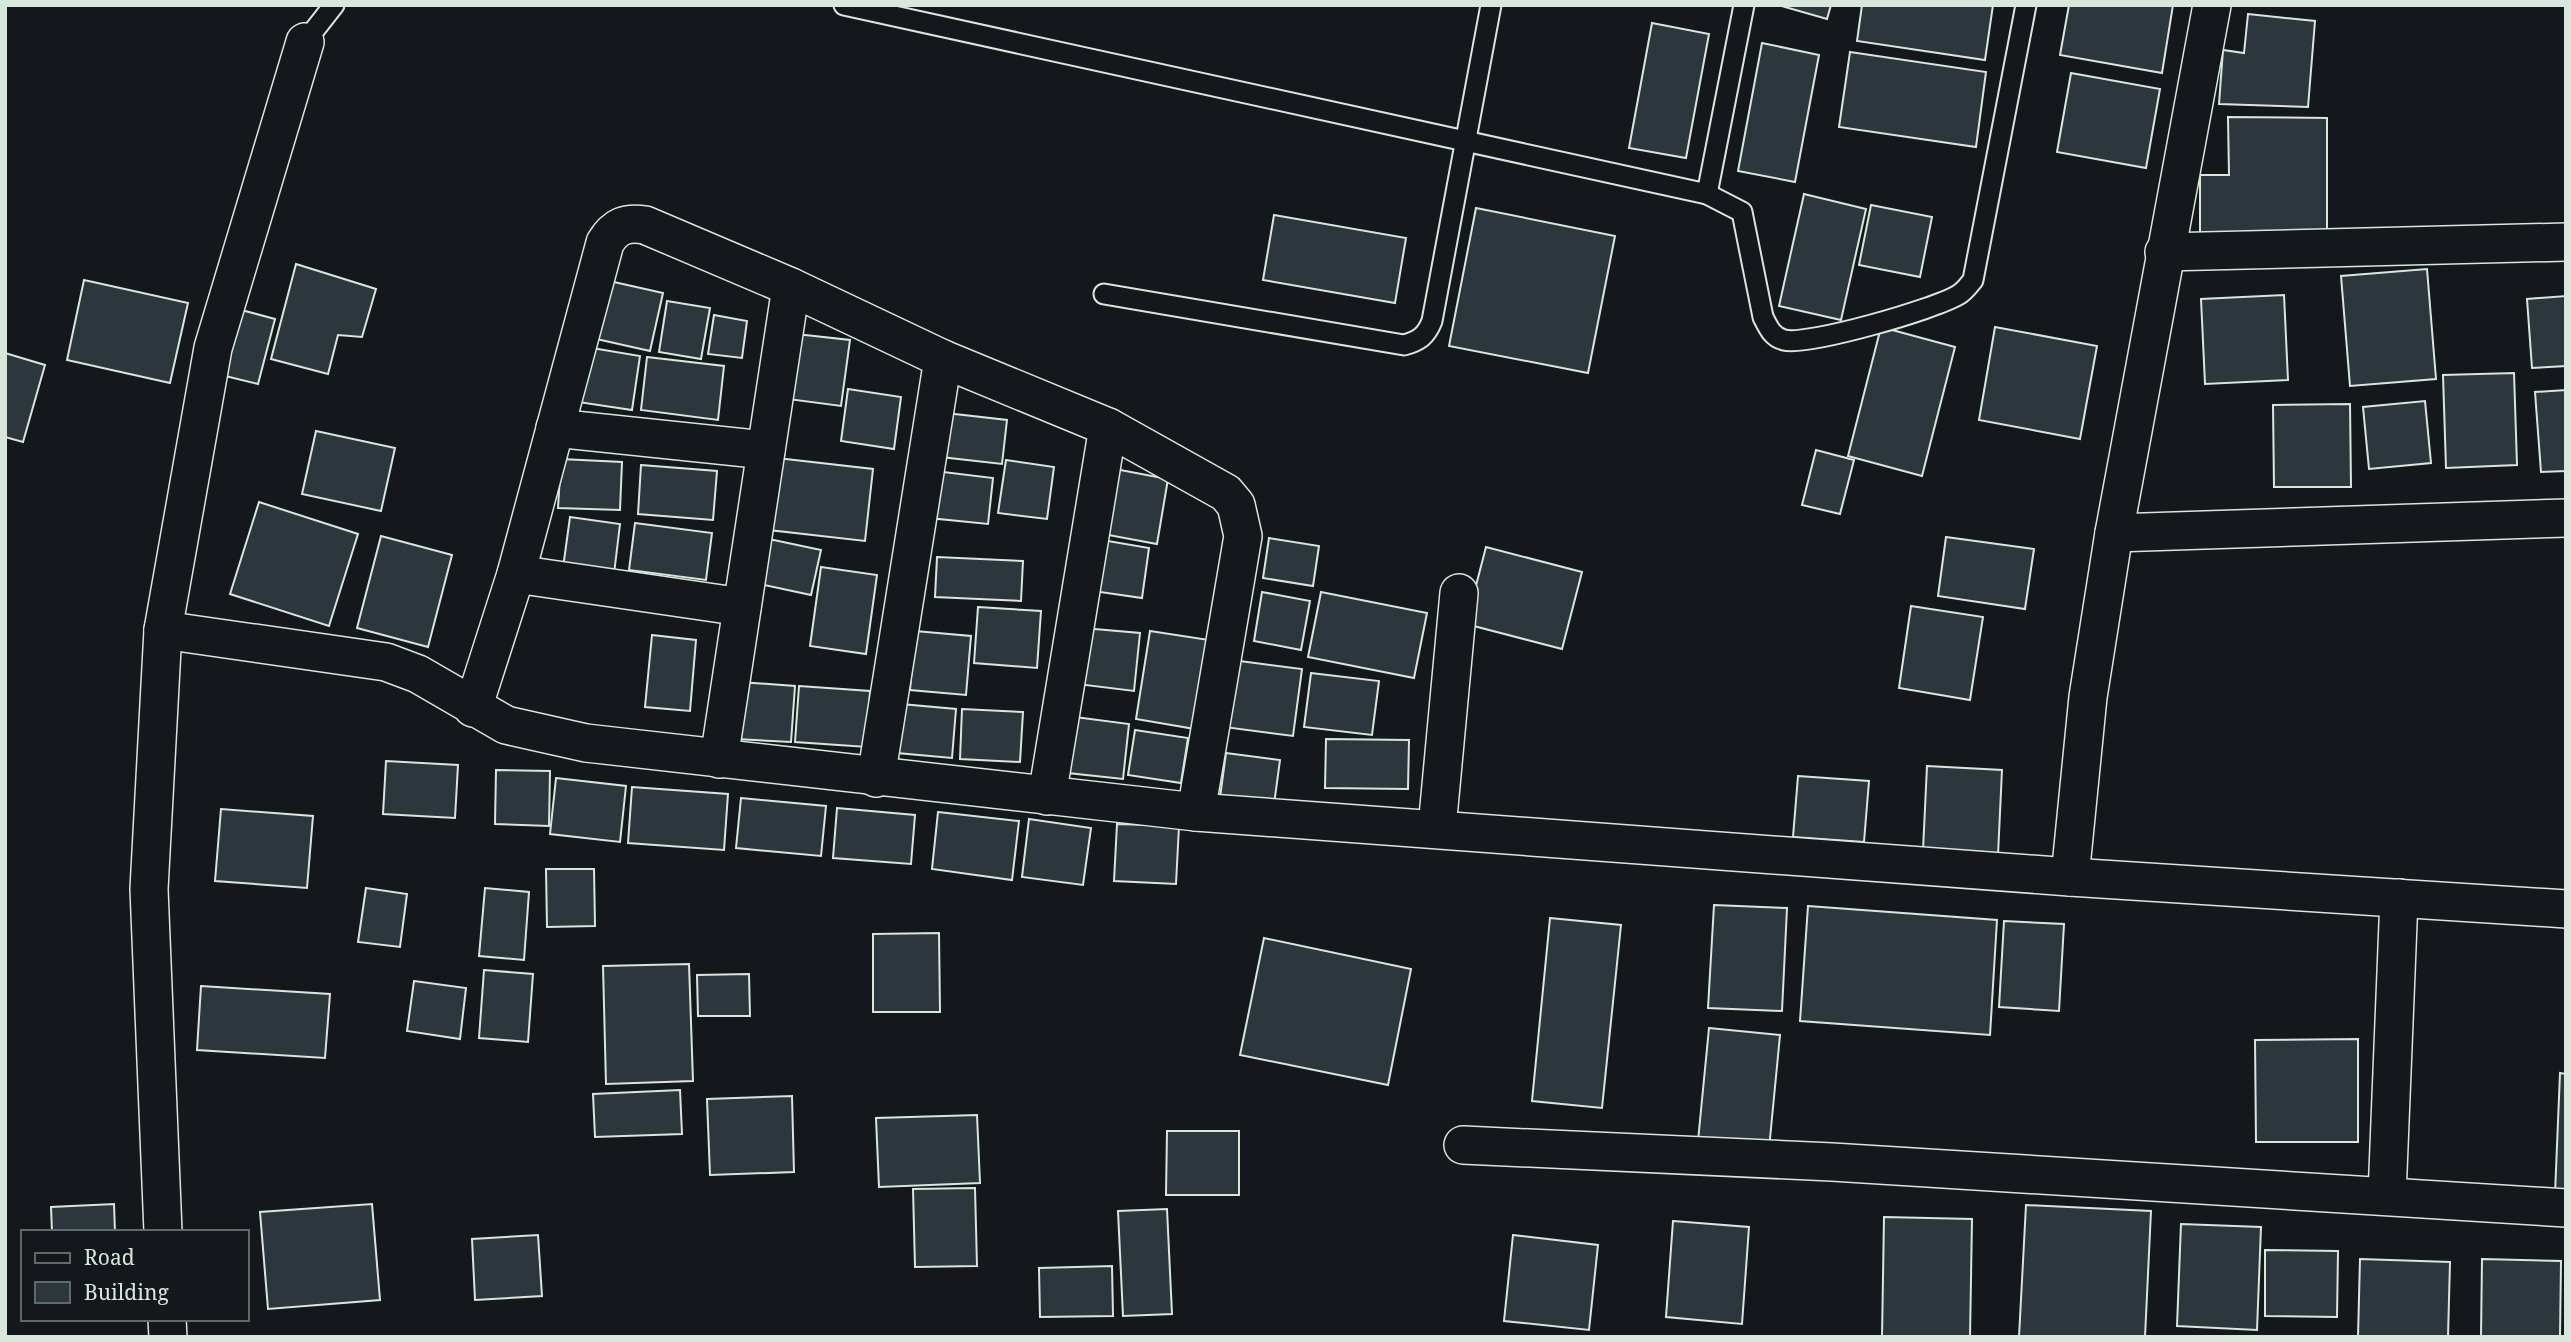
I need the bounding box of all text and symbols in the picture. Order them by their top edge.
legend [21,1230,248,1321]
text: Road [84,1243,135,1271]
text: Building [84,1278,169,1306]

